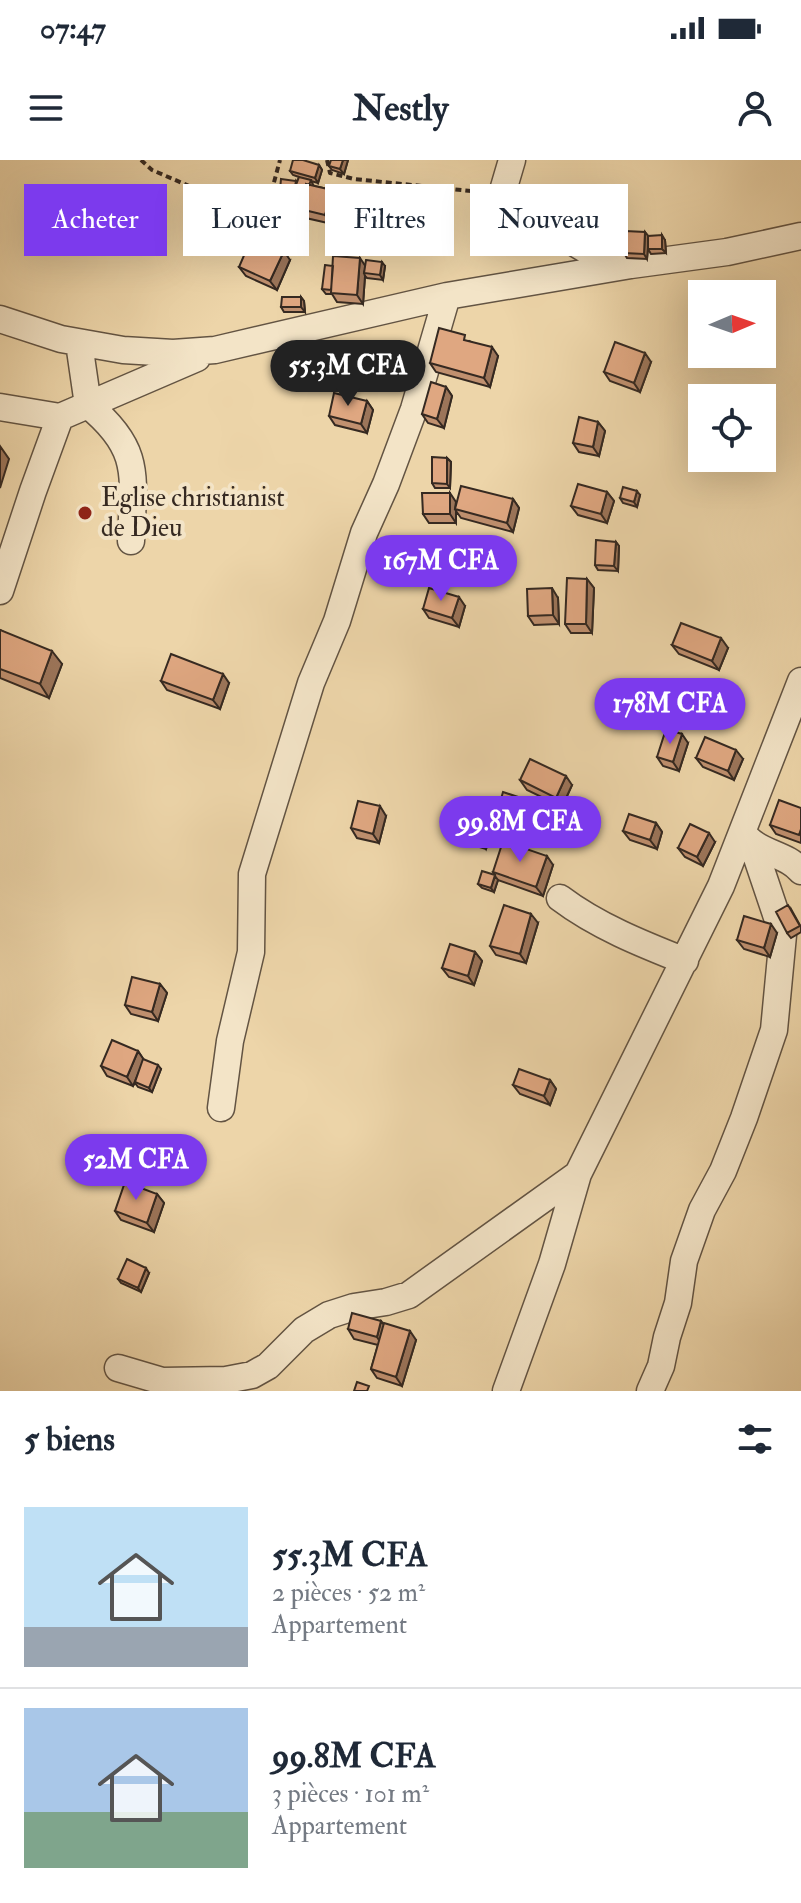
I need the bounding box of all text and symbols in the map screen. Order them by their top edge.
text: 07:47 [40,10,106,47]
icon: menu [24,86,68,130]
text: Nestly [353,86,448,131]
icon: person [733,86,777,130]
chip: Acheter [24,184,167,256]
chip: Louer [183,184,309,256]
chip: Filtres [325,184,454,256]
chip: Nouveau [470,184,628,256]
north arrow [688,280,776,368]
map controls [688,280,776,472]
pin: 55.3M CFA [256,340,440,408]
text: 55.3M CFA [288,350,408,382]
button: locate [688,384,776,472]
place label: Eglise christianist de Dieu [101,482,285,544]
marker: Eglise christianist de Dieu [76,504,94,522]
pin: 167M CFA [358,535,524,603]
text: 167M CFA [383,545,499,577]
pin: 178M CFA [587,678,753,746]
text: 178M CFA [612,688,728,720]
pin: 99.8M CFA [428,796,612,864]
text: 99.8M CFA [457,806,583,838]
pin: 52M CFA [62,1134,210,1202]
text: 52M CFA [83,1144,189,1176]
icon: filters [733,1417,777,1461]
text: 5 biens [24,1418,115,1461]
text: 55.3M CFA [272,1534,428,1577]
icon: home [88,1539,184,1635]
text: 2 pièces · 52 m² [272,1577,425,1609]
text: Appartement [272,1609,407,1641]
text: 99.8M CFA [272,1735,436,1778]
icon: home [88,1740,184,1836]
text: 3 pièces · 101 m² [272,1778,429,1810]
text: Appartement [272,1810,407,1842]

